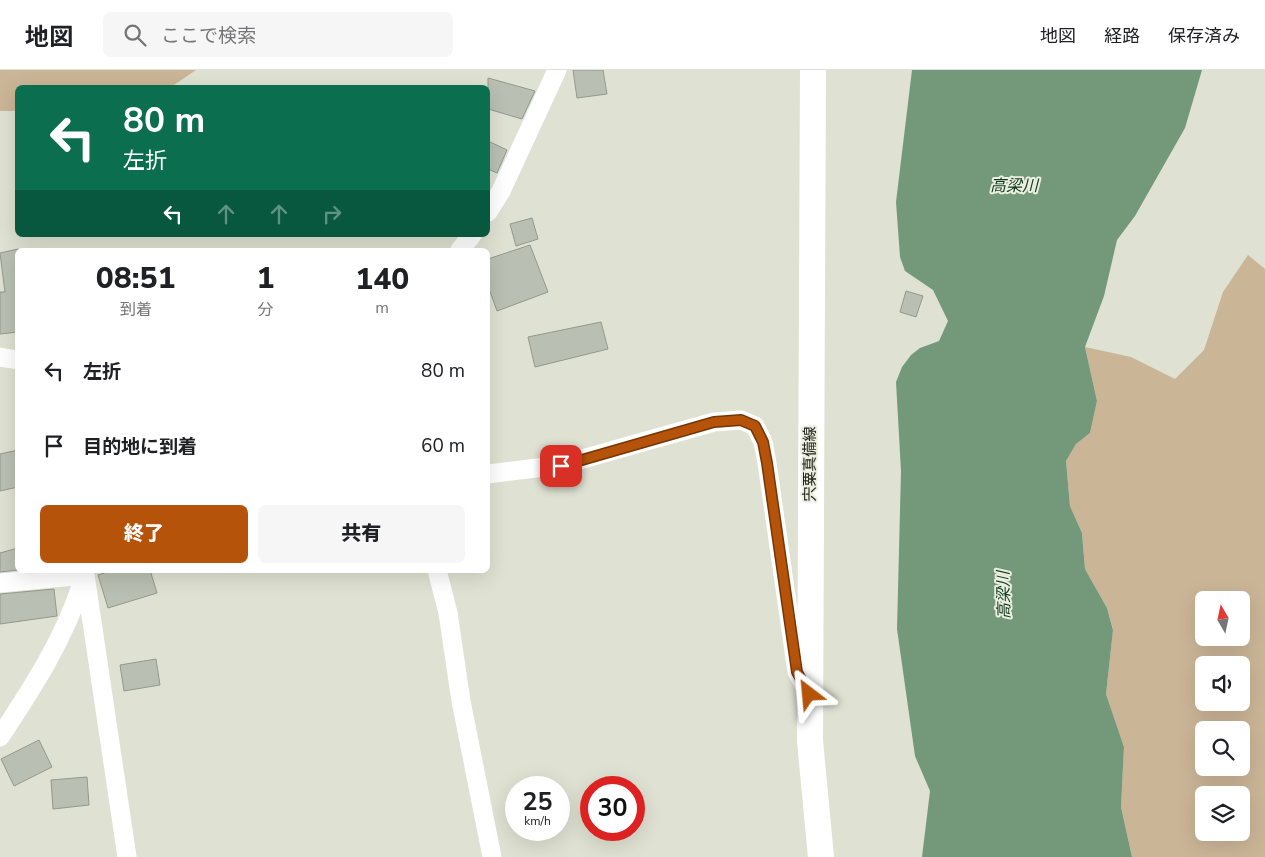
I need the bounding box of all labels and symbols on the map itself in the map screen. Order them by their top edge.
water label: 高梁川 [990,175,1040,197]
street label: 宍粟真備線 [800,426,820,502]
pin [540,445,582,487]
water label: 高梁川 [993,569,1015,619]
north arrow [1195,591,1250,646]
position arrow [782,667,834,719]
speed limit sign: 30 [580,776,645,841]

